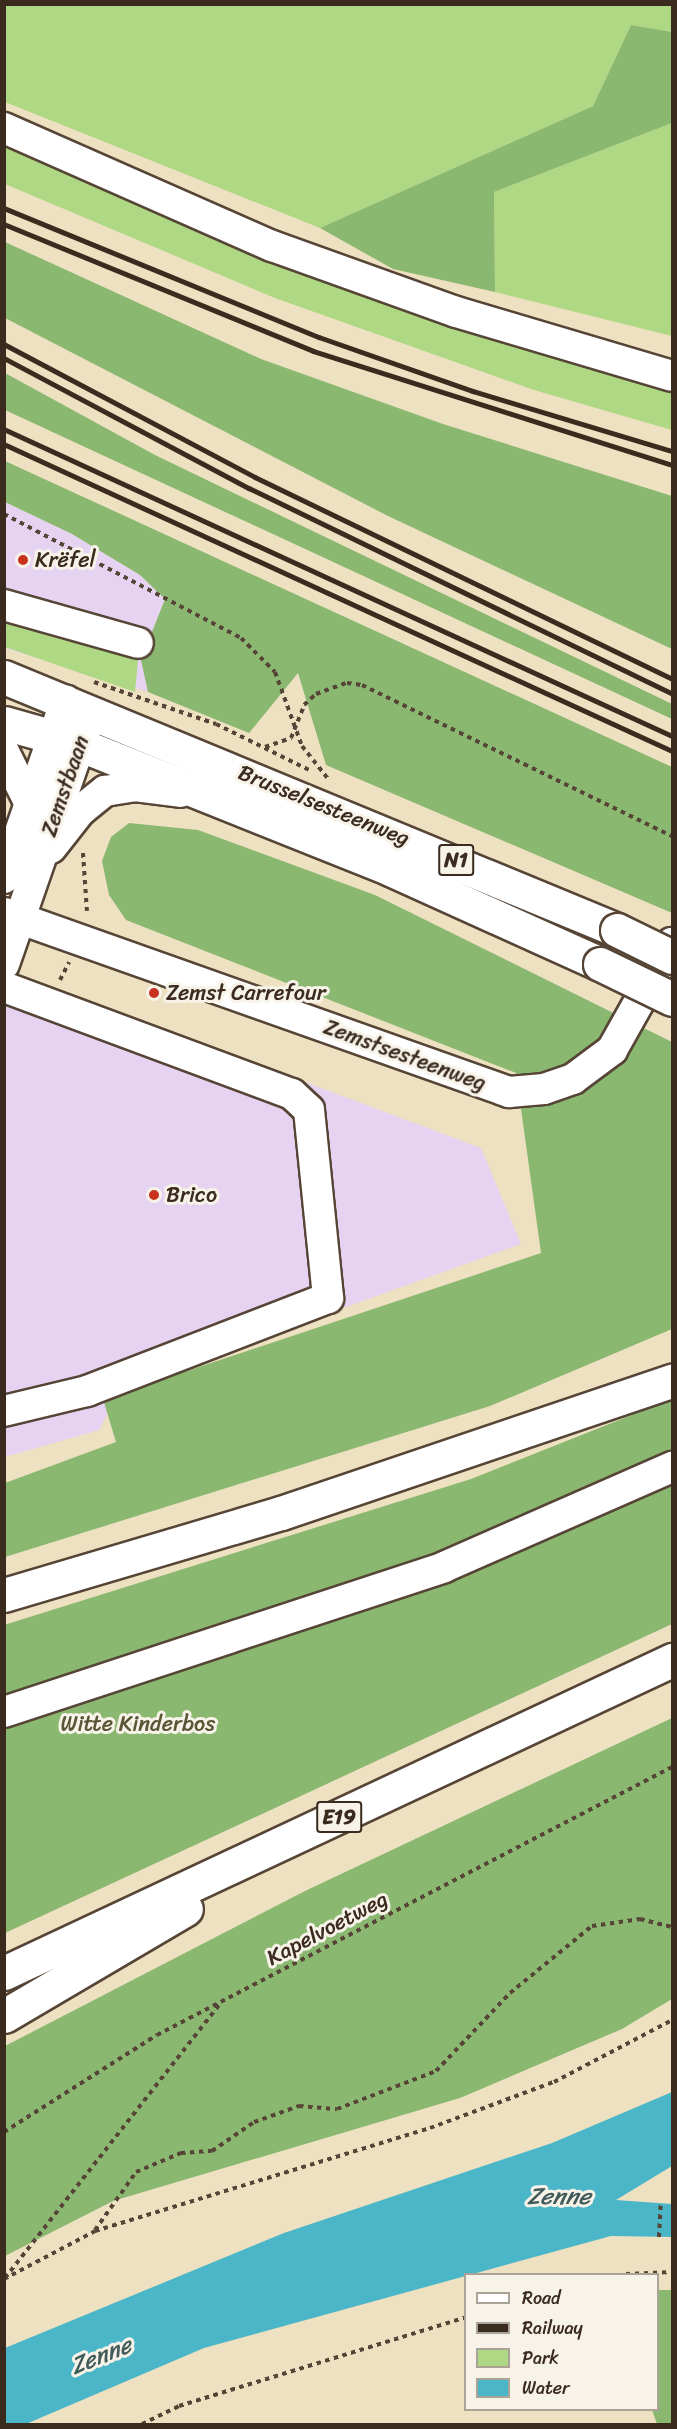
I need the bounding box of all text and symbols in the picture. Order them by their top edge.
place label: Krëfel [35,547,96,573]
marker: Krëfel [16,553,30,567]
street label: Zemstbaan [35,732,95,840]
street label: Brusselsesteenweg [235,759,413,851]
road number: N1 [438,842,474,878]
place label: Zemst Carrefour [166,980,326,1006]
marker: Zemst Carrefour [147,986,161,1000]
street label: Zemstsesteenweg [320,1013,490,1097]
place label: Brico [166,1182,217,1208]
marker: Brico [147,1188,161,1202]
park label: Witte Kinderbos [61,1711,215,1737]
road number: E19 [315,1799,363,1835]
street label: Kapelvoetweg [262,1885,392,1971]
water label: Zenne [527,2183,591,2211]
legend [464,2273,659,2411]
text: Road [522,2282,561,2314]
text: Railway [522,2312,583,2344]
water label: Zenne [66,2331,136,2381]
text: Park [522,2342,559,2374]
text: Water [522,2372,569,2404]

